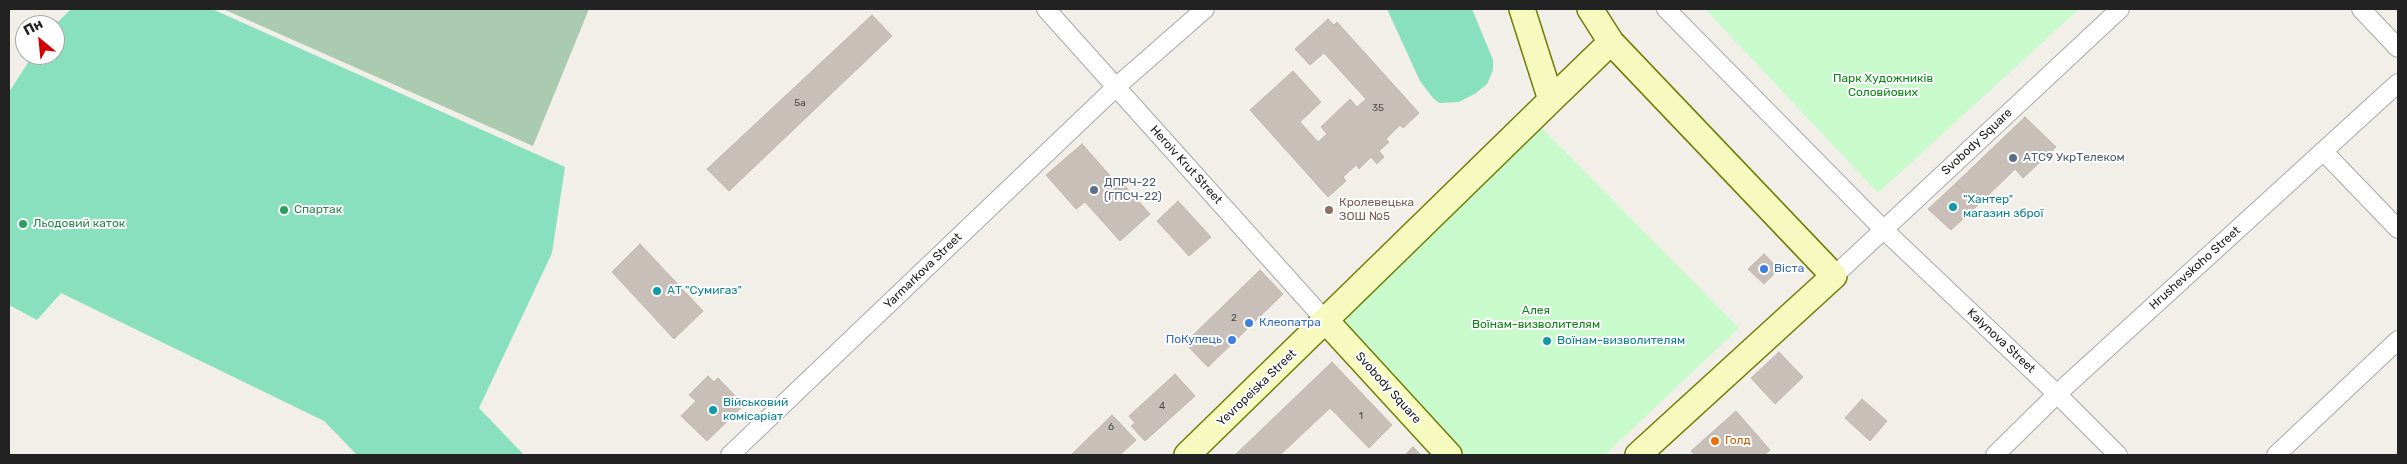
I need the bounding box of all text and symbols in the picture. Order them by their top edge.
north arrow [15,15,65,65]
text: Пн [21,15,46,39]
park label: Парк Художників Соловйових [1833,72,1933,100]
house number: 5а [794,97,806,109]
house number: 35 [1372,102,1384,114]
street label: Svobody Square [1939,106,2015,178]
street label: Heroiv Krut Street [1147,123,1225,207]
place label: АТС9 УкрТелеком [2023,151,2125,165]
marker: АТС9 УкрТелеком [2007,152,2019,164]
place label: ДПРЧ-22 (ГПСЧ-22) [1104,176,1162,204]
marker: ДПРЧ-22 (ГПСЧ-22) [1088,184,1100,196]
place label: "Хантер" магазин зброї [1963,193,2043,221]
place label: Кролевецька ЗОШ №5 [1339,196,1414,224]
marker: "Хантер" магазин зброї [1947,201,1959,213]
place label: Спартак [294,203,342,217]
marker: Спартак [278,204,290,216]
marker: Кролевецька ЗОШ №5 [1323,204,1335,216]
place label: Льодовий каток [33,217,125,231]
marker: Льодовий каток [17,218,29,230]
street label: Hrushevskoho Street [2147,223,2243,313]
street label: Yarmarkova Street [881,230,965,312]
place label: Віста [1774,262,1804,276]
marker: Віста [1758,263,1770,275]
place label: АТ "Сумигаз" [667,284,742,298]
marker: АТ "Сумигаз" [651,285,663,297]
park label: Алея Воїнам-визволителям [1472,304,1600,332]
street label: Kalynova Street [1964,306,2038,376]
house number: 2 [1231,312,1237,324]
place label: Клеопатра [1259,316,1321,330]
marker: Клеопатра [1243,317,1255,329]
place label: ПоКупець [1166,333,1222,347]
marker: ПоКупець [1226,334,1238,346]
place label: Воїнам-визволителям [1557,334,1685,348]
marker: Воїнам-визволителям [1541,335,1553,347]
street label: Yevropeiska Street [1214,347,1300,429]
street label: Svobody Square [1352,349,1424,427]
place label: Військовий комісаріат [723,396,788,424]
house number: 4 [1159,400,1165,412]
marker: Військовий комісаріат [707,404,719,416]
house number: 1 [1359,410,1363,422]
house number: 6 [1108,421,1114,433]
place label: Голд [1725,434,1751,448]
marker: Голд [1709,435,1721,447]

